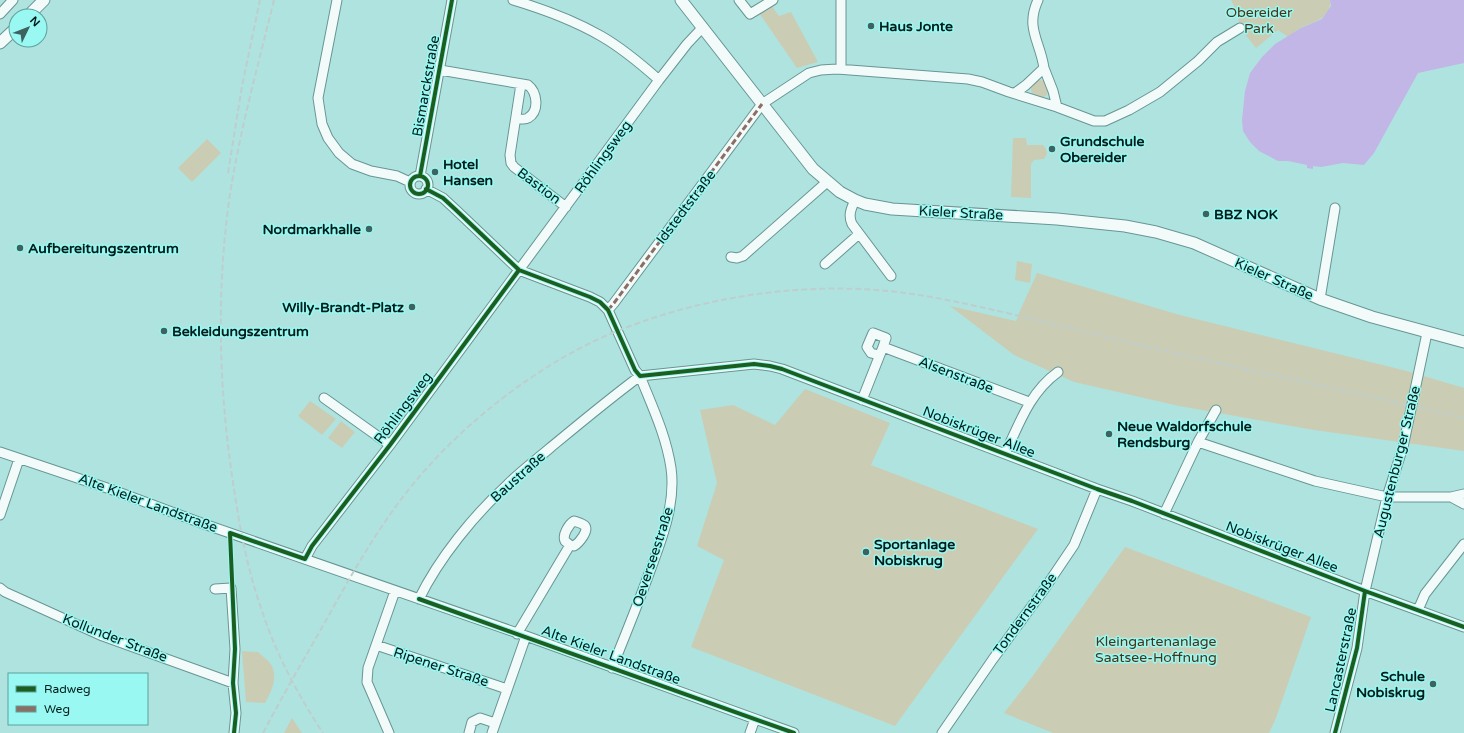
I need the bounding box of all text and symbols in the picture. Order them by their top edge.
park label: Obereider Park [1226,4,1293,37]
north arrow [8,8,48,48]
text: N [27,14,43,29]
place label: Haus Jonte [879,18,953,35]
marker: Haus Jonte [866,21,876,31]
street label: Bismarckstraße [409,34,443,138]
street label: Röhlingsweg [571,117,635,197]
place label: Grundschule Obereider [1060,133,1145,166]
marker: Grundschule Obereider [1047,144,1057,154]
place label: Hotel Hansen [443,156,493,189]
street label: Bastion [514,164,564,208]
marker: Hotel Hansen [430,167,440,177]
street label: Idstedtstraße [653,167,719,247]
street label: Kieler Straße [918,202,1004,224]
place label: BBZ NOK [1214,206,1279,223]
marker: BBZ NOK [1201,209,1211,219]
place label: Nordmarkhalle [262,221,361,238]
marker: Nordmarkhalle [364,224,374,234]
place label: Aufbereitungszentrum [28,240,179,257]
marker: Aufbereitungszentrum [15,243,25,253]
street label: Kieler Straße [1232,254,1316,304]
place label: Willy-Brandt-Platz [282,299,404,316]
marker: Willy-Brandt-Platz [407,302,417,312]
place label: Bekleidungszentrum [172,323,309,340]
marker: Bekleidungszentrum [159,326,169,336]
street label: Alsenstraße [916,353,996,397]
street label: Röhlingsweg [370,369,436,447]
street label: Augustenburger Straße [1370,384,1424,540]
street label: Nobiskrüger Allee [920,403,1038,461]
place label: Neue Waldorfschule Rendsburg [1117,418,1252,451]
marker: Neue Waldorfschule Rendsburg [1104,429,1114,439]
street label: Baustraße [487,448,549,506]
street label: Alte Kieler Landstraße [76,470,220,536]
street label: Oeverseestraße [629,505,677,609]
street label: Nobiskrüger Allee [1223,518,1341,576]
place label: Sportanlage Nobiskrug [874,536,955,569]
marker: Sportanlage Nobiskrug [861,547,871,557]
street label: Tondernstraße [990,570,1060,658]
street label: Lancasterstraße [1322,606,1360,714]
street label: Kollunder Straße [60,610,170,666]
street label: Alte Kieler Landstraße [539,622,683,688]
park label: Kleingartenanlage Saatsee-Hoffnung [1095,633,1217,666]
street label: Ripener Straße [391,644,491,690]
place label: Schule Nobiskrug [1356,668,1425,701]
legend [8,673,148,725]
marker: Schule Nobiskrug [1428,679,1438,689]
text: Radweg [44,682,91,696]
text: Weg [44,702,70,716]

